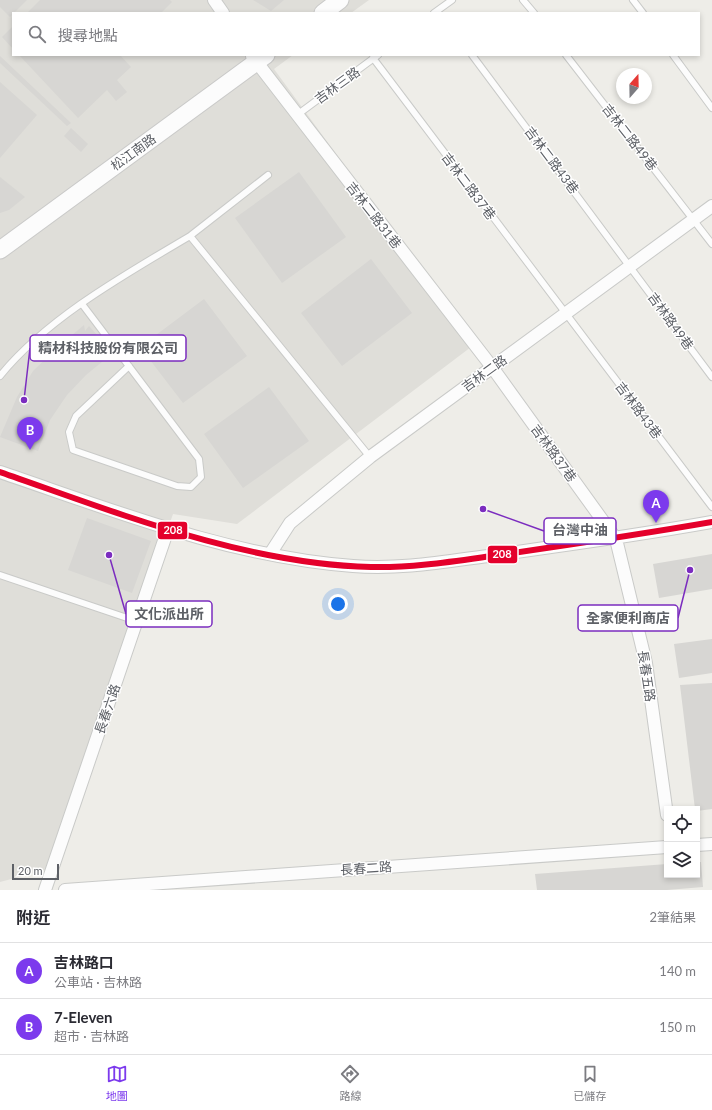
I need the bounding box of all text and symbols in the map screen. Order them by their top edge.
search box [12,12,700,56]
icon: search [26,23,48,45]
text: 搜尋地點 [58,26,118,44]
street label: 吉林三路 [311,63,363,107]
north arrow [616,68,652,104]
street label: 吉林二路49巷 [599,101,661,173]
street label: 吉林二路43巷 [522,123,582,197]
street label: 松江南路 [107,130,159,174]
street label: 吉林二路37巷 [439,149,499,223]
street label: 吉林二路31巷 [343,179,405,251]
street label: 吉林路49巷 [645,289,697,353]
callout: 精材科技股份有限公司 [30,335,186,361]
text: 精材科技股份有限公司 [38,339,178,356]
street label: 吉林二路 [458,351,510,395]
street label: 吉林路43巷 [612,378,666,442]
pin: B [17,417,43,450]
street label: 吉林路37巷 [528,421,580,485]
pin: A [643,490,669,523]
callout: 台灣中油 [544,518,616,544]
line badge: 208 [157,521,188,540]
text: 台灣中油 [552,521,608,538]
text: 208 [163,523,183,536]
line badge: 208 [487,545,518,564]
text: 208 [492,547,512,560]
your location [328,594,348,614]
callout: 文化派出所 [126,601,212,627]
text: 文化派出所 [134,605,204,622]
callout: 全家便利商店 [578,605,678,631]
text: 全家便利商店 [586,609,670,626]
street label: 長春五路 [635,649,659,703]
street label: 長春六路 [91,682,123,736]
map controls [664,806,700,878]
button: locate [664,806,700,842]
button: layers [664,842,700,878]
street label: 長春二路 [339,858,393,878]
scale bar [12,862,59,881]
text: 20 m [18,864,43,877]
text: 附近 [16,907,50,928]
text: 2筆結果 [649,909,696,925]
text: 吉林路口 [54,953,114,971]
text: A [24,963,34,979]
text: 140 m [659,963,696,979]
text: 公車站 · 吉林路 [54,974,142,990]
text: 7-Eleven [54,1008,113,1026]
text: B [25,1019,33,1035]
text: 150 m [659,1019,696,1035]
text: 超市 · 吉林路 [54,1028,129,1044]
tab: 地圖 [106,1063,128,1103]
tab: 路線 [339,1063,361,1103]
tab: 已儲存 [573,1063,606,1103]

